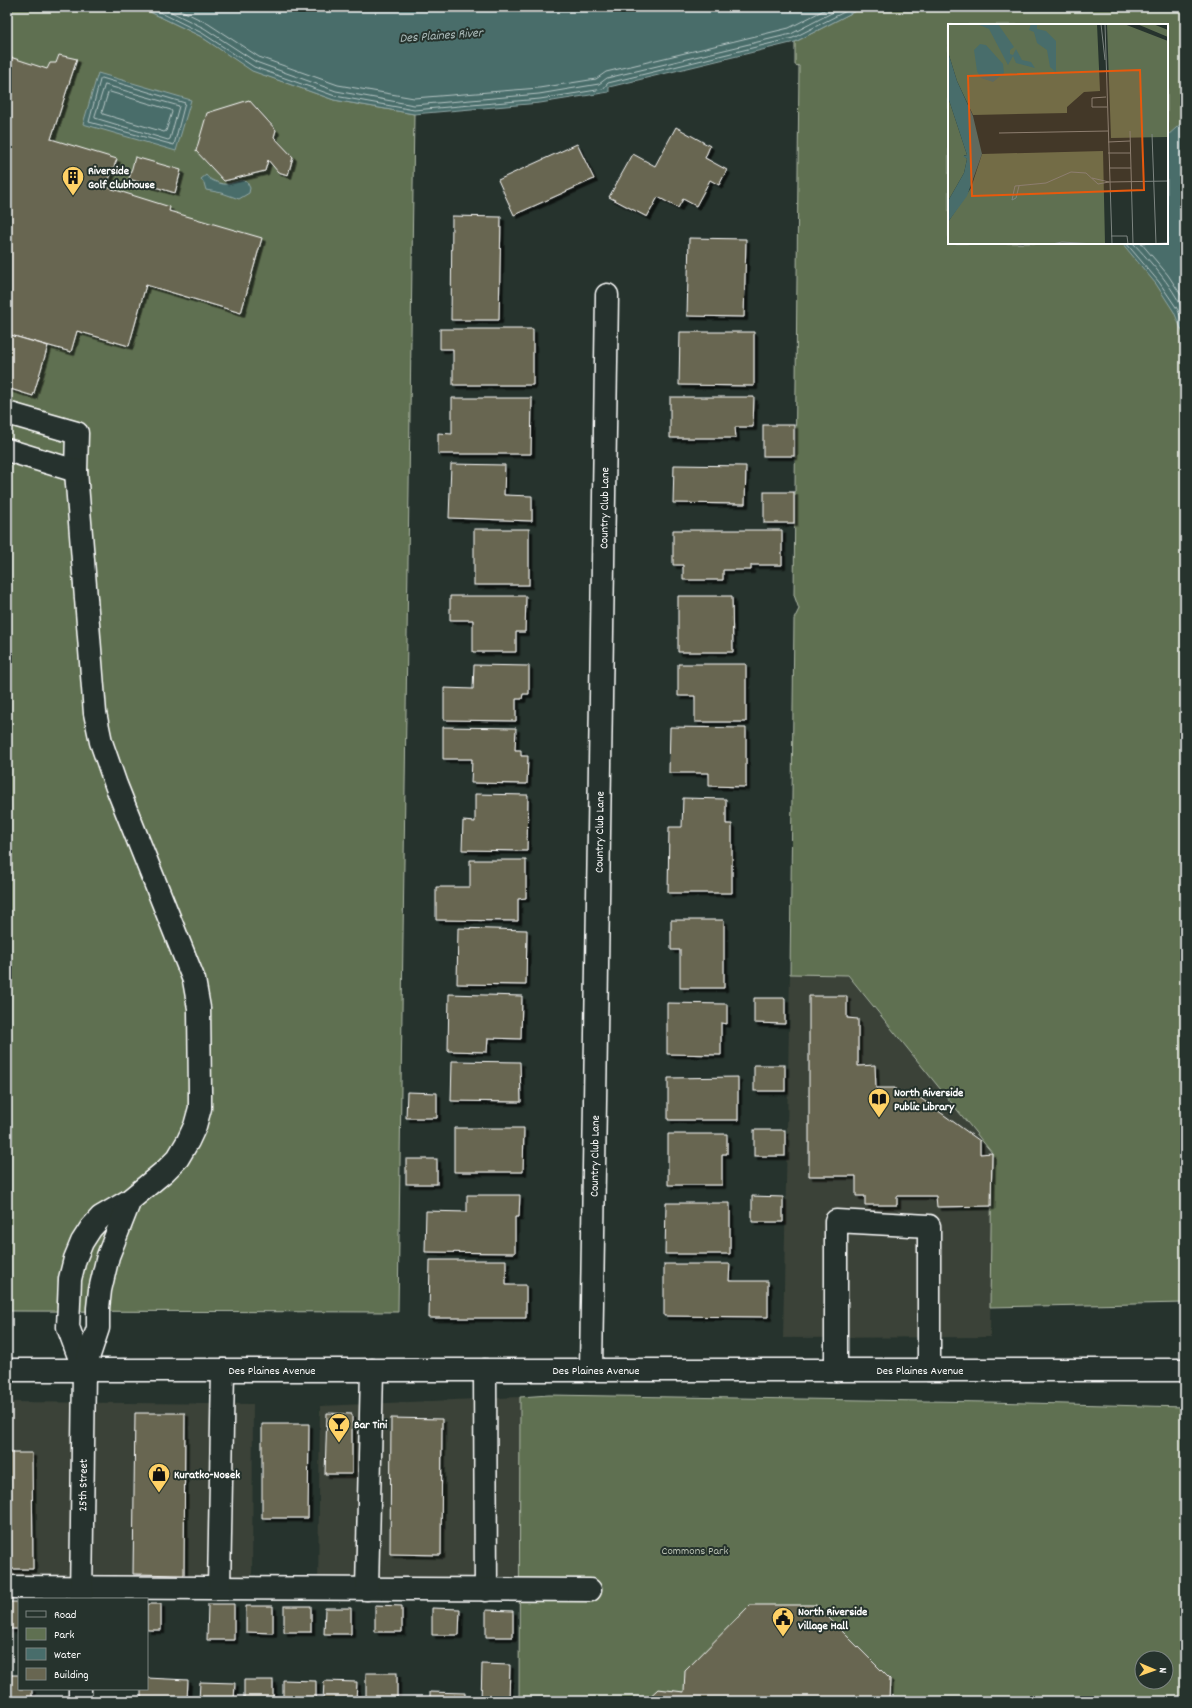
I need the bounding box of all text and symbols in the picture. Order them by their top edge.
water label: Des Plaines River [399,24,486,49]
inset map [948,24,1168,244]
place label: Riverside Golf Clubhouse [88,163,155,194]
building icon: Riverside Golf Clubhouse [60,164,86,197]
street label: Country Club Lane [596,467,614,549]
street label: Country Club Lane [591,791,610,873]
place label: North Riverside Public Library [894,1085,964,1116]
library icon: North Riverside Public Library [866,1086,892,1119]
street label: Country Club Lane [587,1115,605,1197]
street label: Des Plaines Avenue [229,1363,315,1380]
street label: Des Plaines Avenue [553,1363,639,1380]
street label: Des Plaines Avenue [877,1363,963,1380]
bar icon: Bar Tini [326,1411,352,1444]
place label: Bar Tini [354,1417,388,1434]
street label: 25th Street [75,1458,93,1511]
shop icon: Kuratko-Nosek [146,1461,172,1494]
place label: Kuratko-Nosek [174,1467,240,1484]
park label: Commons Park [662,1543,729,1560]
legend [18,1598,148,1690]
place label: North Riverside Village Hall [798,1604,868,1635]
public building icon: North Riverside Village Hall [770,1605,796,1638]
text: Road [54,1607,76,1624]
text: Park [54,1627,75,1644]
text: Water [54,1647,81,1664]
north arrow [1134,1650,1174,1690]
text: Building [54,1667,89,1684]
text: N [1154,1667,1170,1674]

